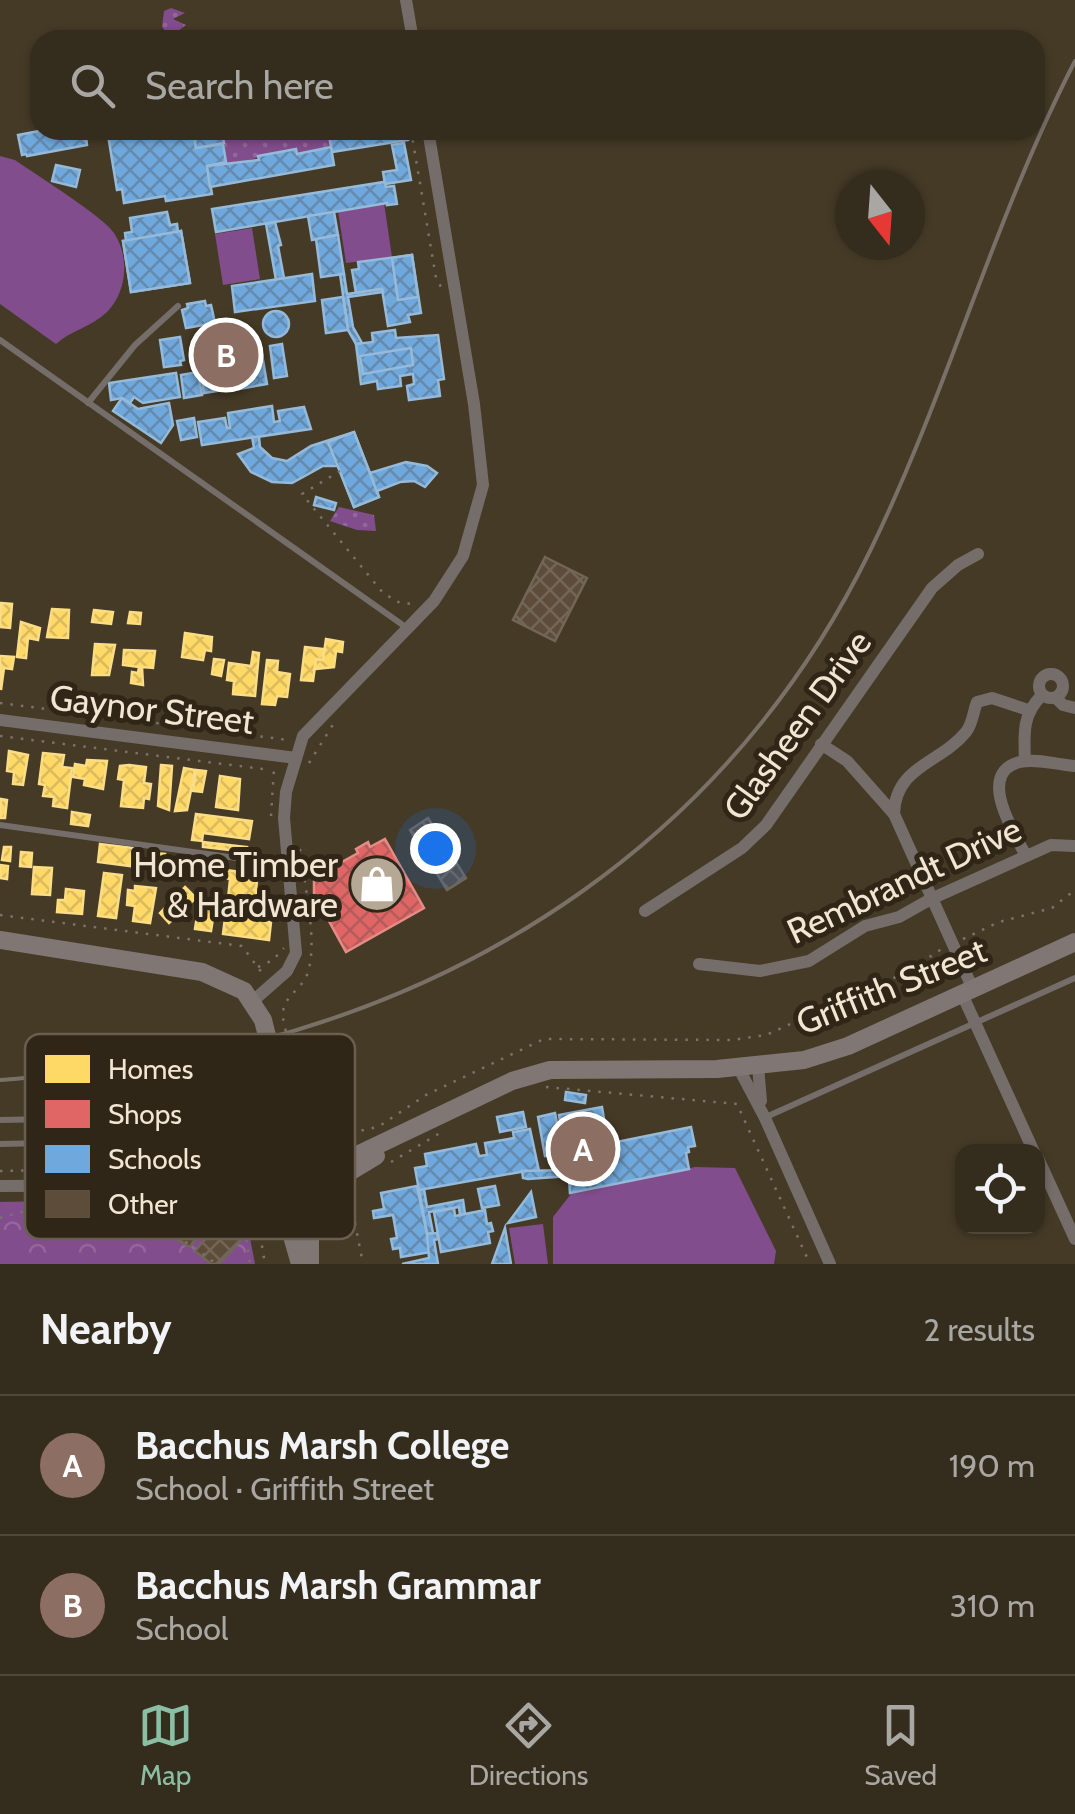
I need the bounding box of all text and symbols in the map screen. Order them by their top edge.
search box [30,30,1045,140]
icon: search [65,58,120,113]
text: Search here [145,62,334,109]
north arrow [835,170,925,260]
pin: B [194,318,258,392]
street label: Glasheen Drive [714,622,880,828]
street label: Gaynor Street [48,675,257,743]
street label: Rembrandt Drive [780,807,1028,953]
your location [410,823,461,874]
place label: Home Timber & Hardware [133,843,338,926]
shop icon: Home Timber & Hardware [347,854,407,914]
street label: Griffith Street [790,928,992,1044]
legend [25,1034,355,1239]
text: Homes [108,1052,193,1086]
text: Shops [108,1097,182,1131]
pin: A [550,1112,616,1186]
text: Schools [108,1142,201,1176]
map controls [955,1144,1045,1234]
button: locate [955,1144,1045,1234]
text: Other [108,1187,178,1221]
text: Nearby [40,1303,172,1355]
text: 2 results [924,1310,1035,1349]
text: Bacchus Marsh College [135,1422,509,1469]
text: A [62,1446,83,1485]
text: 190 m [949,1446,1035,1485]
text: School · Griffith Street [135,1469,434,1508]
text: Bacchus Marsh Grammar [135,1562,541,1609]
text: B [62,1586,83,1625]
text: 310 m [950,1586,1035,1625]
text: School [135,1609,228,1648]
tab: Map [138,1698,193,1792]
tab: Directions [469,1698,588,1792]
tab: Saved [864,1698,937,1792]

